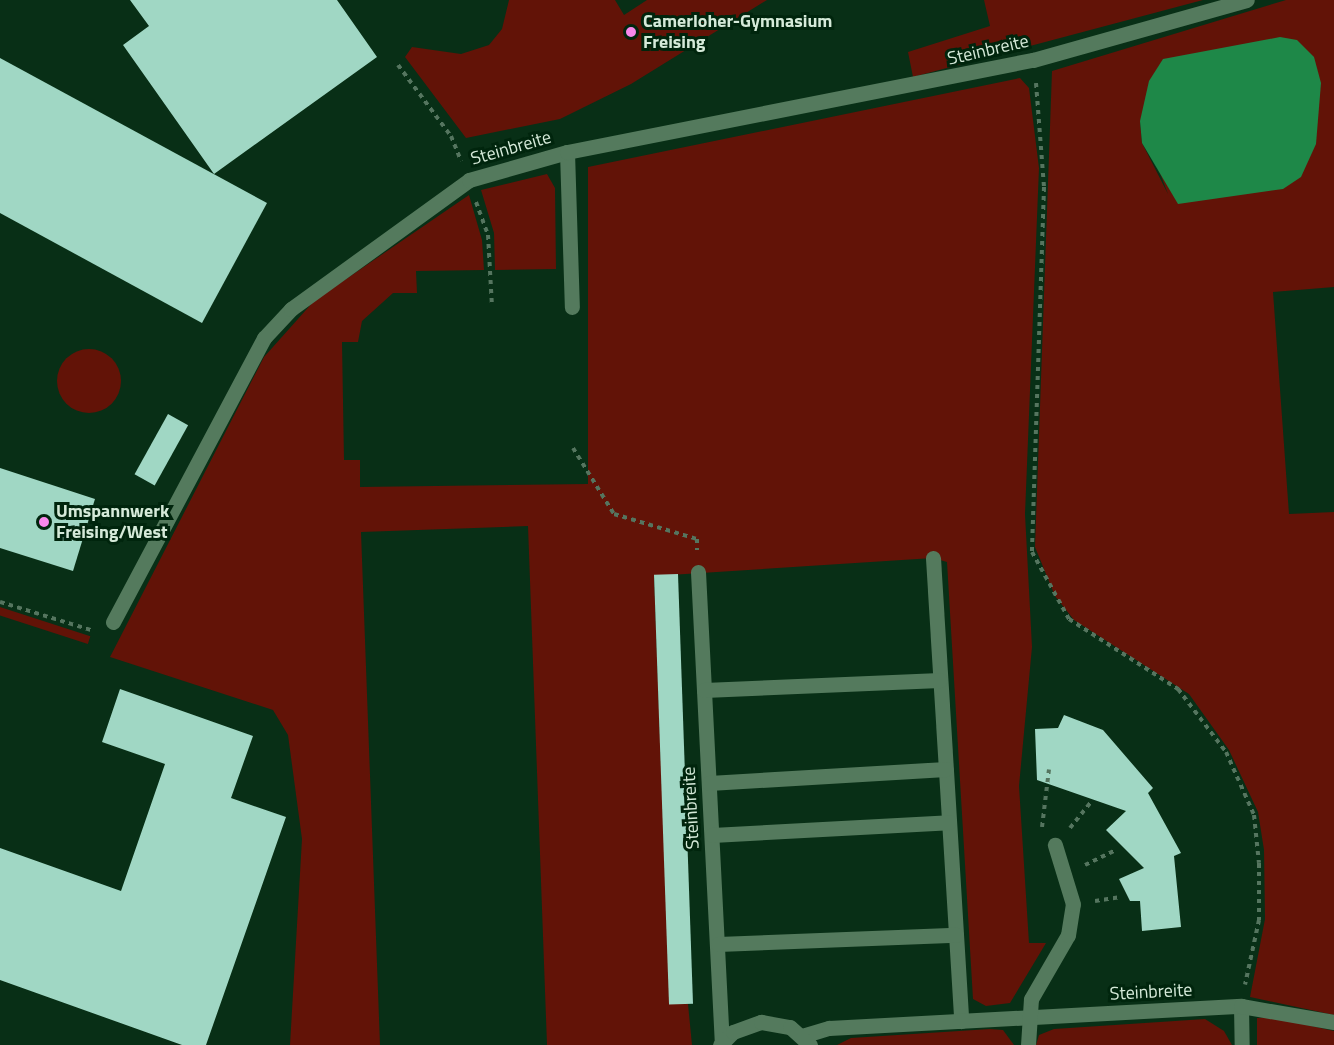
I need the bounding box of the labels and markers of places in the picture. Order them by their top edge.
place label: Camerloher-Gymnasium Freising [643,11,832,54]
marker: Camerloher-Gymnasium Freising [624,25,638,39]
place label: Umspannwerk Freising/West [56,501,169,544]
marker: Umspannwerk Freising/West [37,515,51,529]

